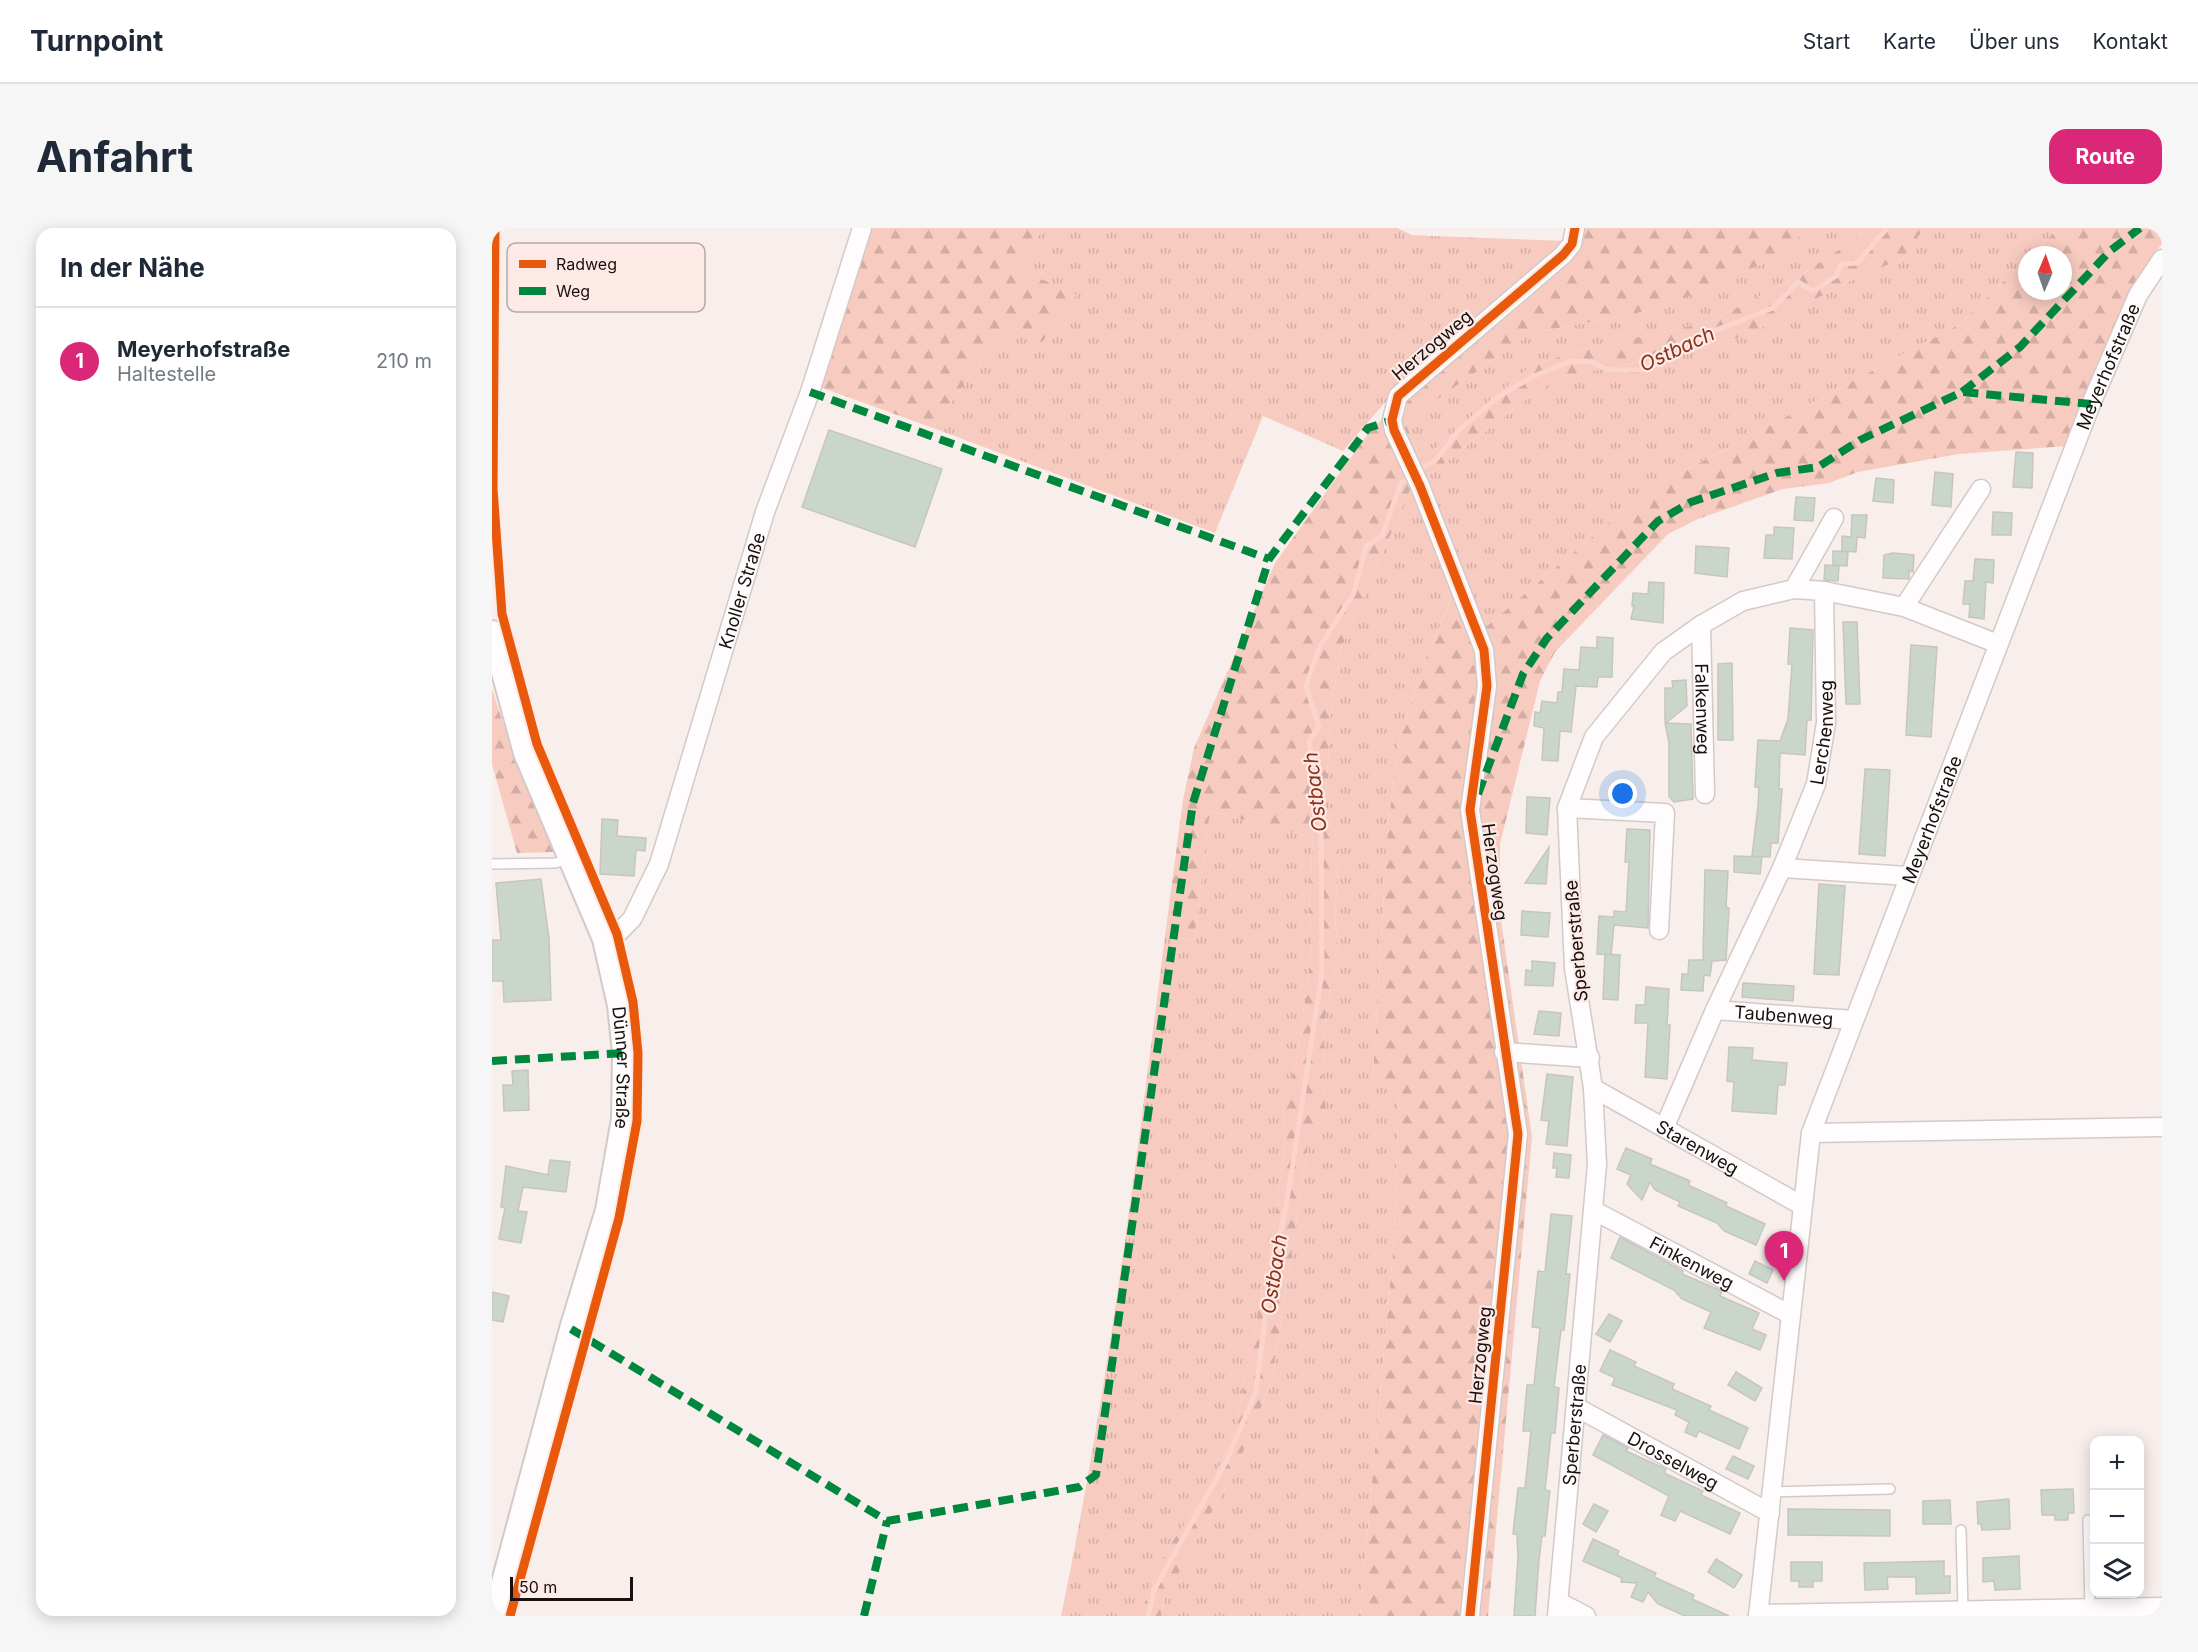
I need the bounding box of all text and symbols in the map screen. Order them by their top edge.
text: Turnpoint [30,24,163,58]
text: Start [1803,29,1850,54]
text: Karte [1883,29,1936,54]
text: Über uns [1969,29,2060,54]
text: Kontakt [2093,29,2168,54]
button: Route [2049,129,2162,184]
text: Anfahrt [36,131,193,182]
legend [507,243,705,312]
north arrow [2018,246,2072,300]
text: In der Nähe [60,252,205,283]
text: Radweg [556,254,617,274]
text: Weg [556,281,590,301]
street label: Meyerhofstraße [2072,300,2144,433]
street label: Herzogweg [1388,305,1476,385]
water label: Ostbach [1636,321,1718,377]
text: Meyerhofstraße [117,336,290,362]
text: 1 [75,349,84,373]
text: 210 m [376,349,432,373]
text: Haltestelle [117,362,216,386]
street label: Knoller Straße [714,530,769,651]
street label: Falkenweg [1691,663,1715,755]
street label: Lerchenweg [1806,680,1837,786]
water label: Ostbach [1298,751,1332,833]
street label: Meyerhofstraße [1897,752,1966,886]
your location [1608,779,1637,808]
street label: Herzogweg [1478,822,1512,922]
street label: Sperberstraße [1560,879,1592,1003]
street label: Taubenweg [1734,1001,1834,1029]
street label: Dünner Straße [609,1005,635,1131]
street label: Starenweg [1653,1115,1742,1178]
street label: Finkenweg [1646,1232,1738,1293]
pin: 1 [1764,1232,1804,1281]
water label: Ostbach [1256,1233,1292,1315]
street label: Herzogweg [1464,1305,1496,1405]
street label: Sperberstraße [1558,1363,1590,1487]
street label: Drosselweg [1624,1427,1722,1493]
map controls [2090,1436,2144,1598]
button: + [2090,1436,2144,1490]
button: − [2090,1490,2144,1544]
button: layers [2090,1544,2144,1598]
scale bar [510,1574,633,1602]
text: 50 m [519,1577,557,1597]

